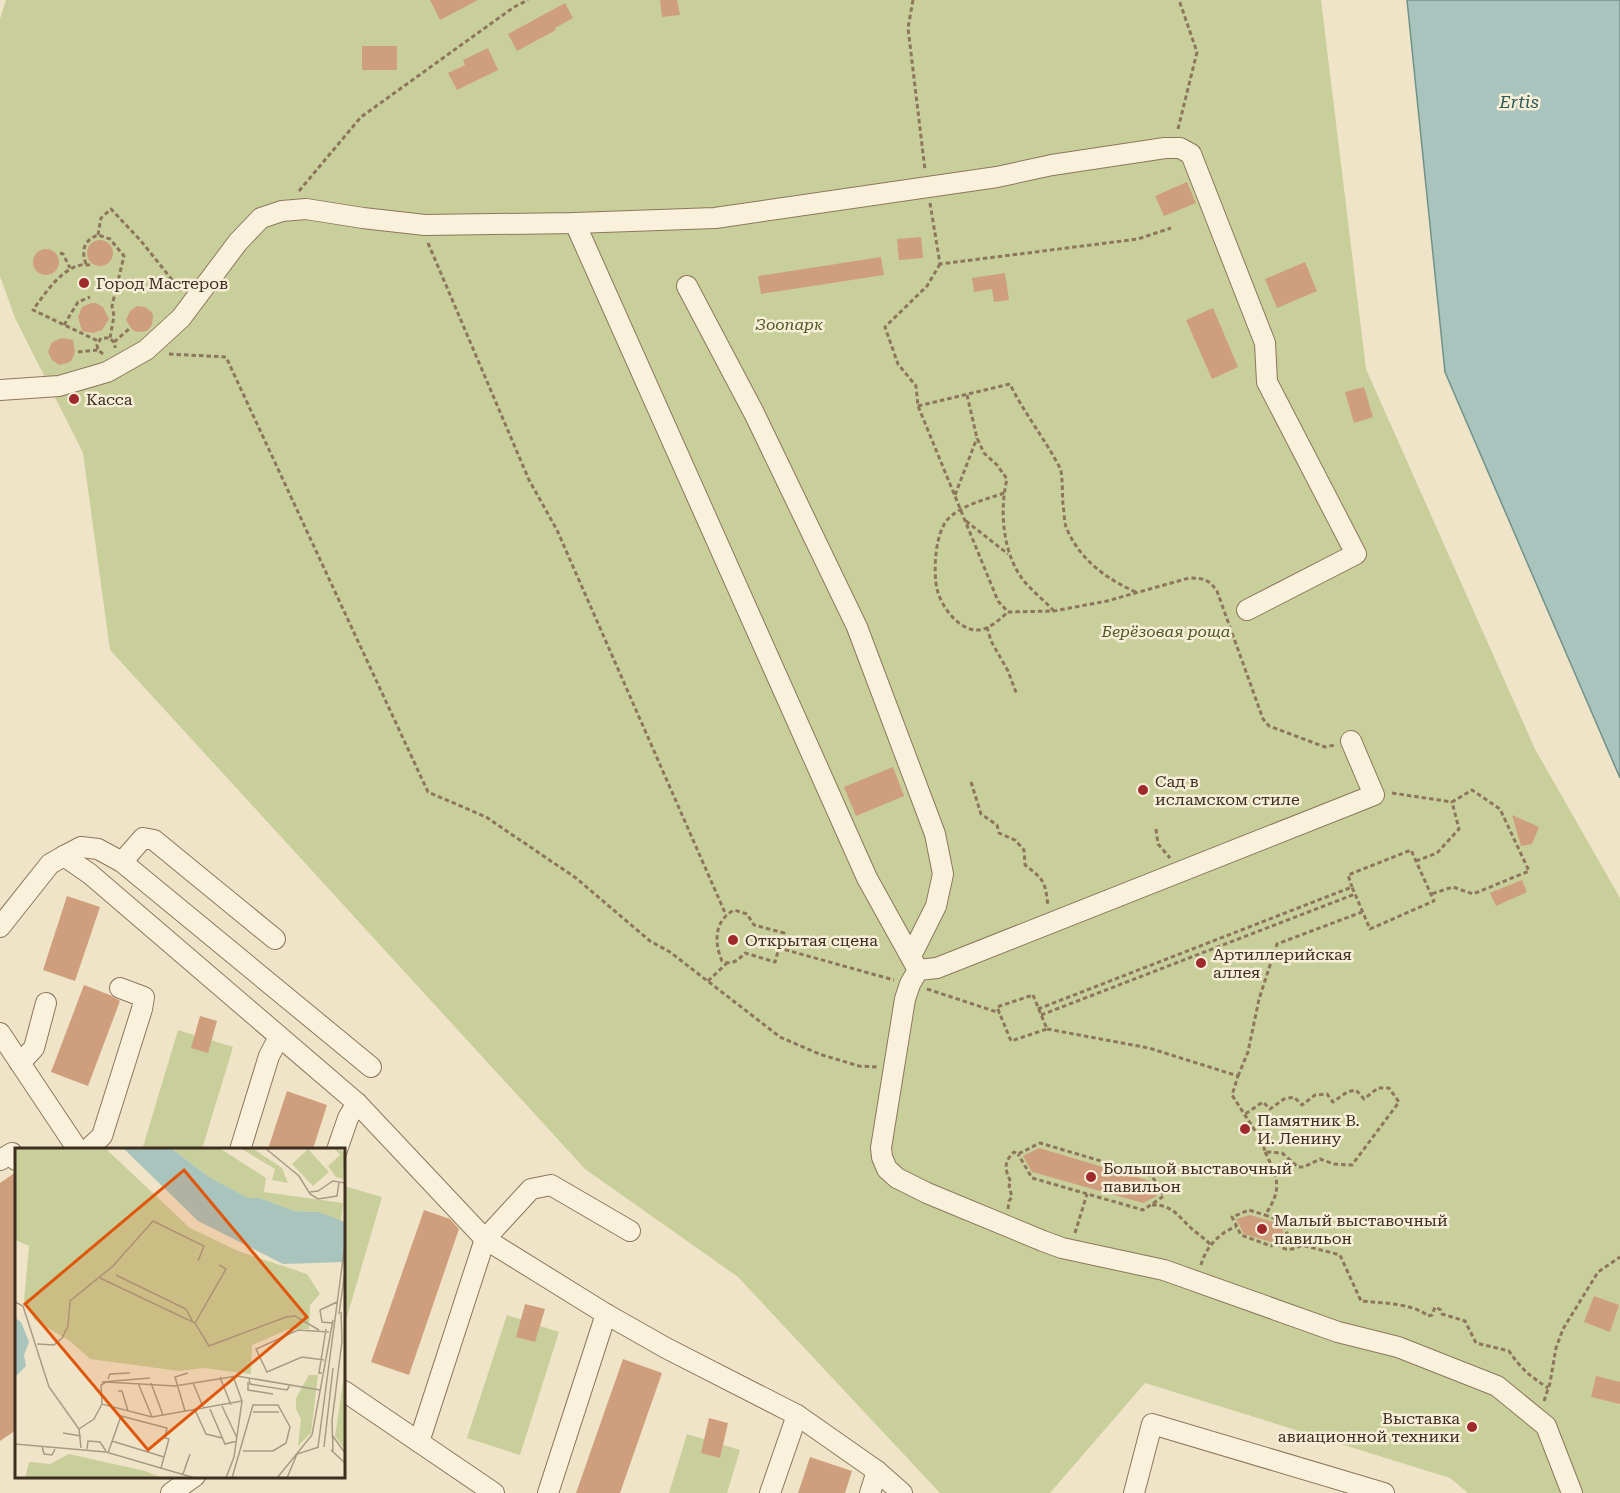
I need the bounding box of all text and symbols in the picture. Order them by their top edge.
water label: Ertis [1498,91,1539,112]
place label: Город Мастеров [96,274,228,293]
marker: Город Мастеров [77,276,91,290]
park label: Зоопарк [755,315,823,334]
place label: Касса [86,390,133,409]
marker: Касса [67,392,81,406]
park label: Берёзовая роща [1101,622,1231,641]
place label: Сад в исламском стиле [1155,772,1300,809]
marker: Сад в исламском стиле [1136,783,1150,797]
place label: Открытая сцена [745,931,878,950]
marker: Открытая сцена [726,933,740,947]
place label: Артиллерийская аллея [1213,945,1352,982]
marker: Артиллерийская аллея [1194,956,1208,970]
place label: Памятник В. И. Ленину [1257,1111,1360,1148]
marker: Памятник В. И. Ленину [1238,1122,1252,1136]
inset map [15,1148,345,1478]
place label: Большой выставочный павильон [1103,1159,1293,1196]
marker: Большой выставочный павильон [1084,1170,1098,1184]
place label: Малый выставочный павильон [1274,1211,1448,1248]
marker: Малый выставочный павильон [1255,1222,1269,1236]
place label: Выставка авиационной техники [1278,1409,1460,1446]
marker: Выставка авиационной техники [1465,1420,1479,1434]

